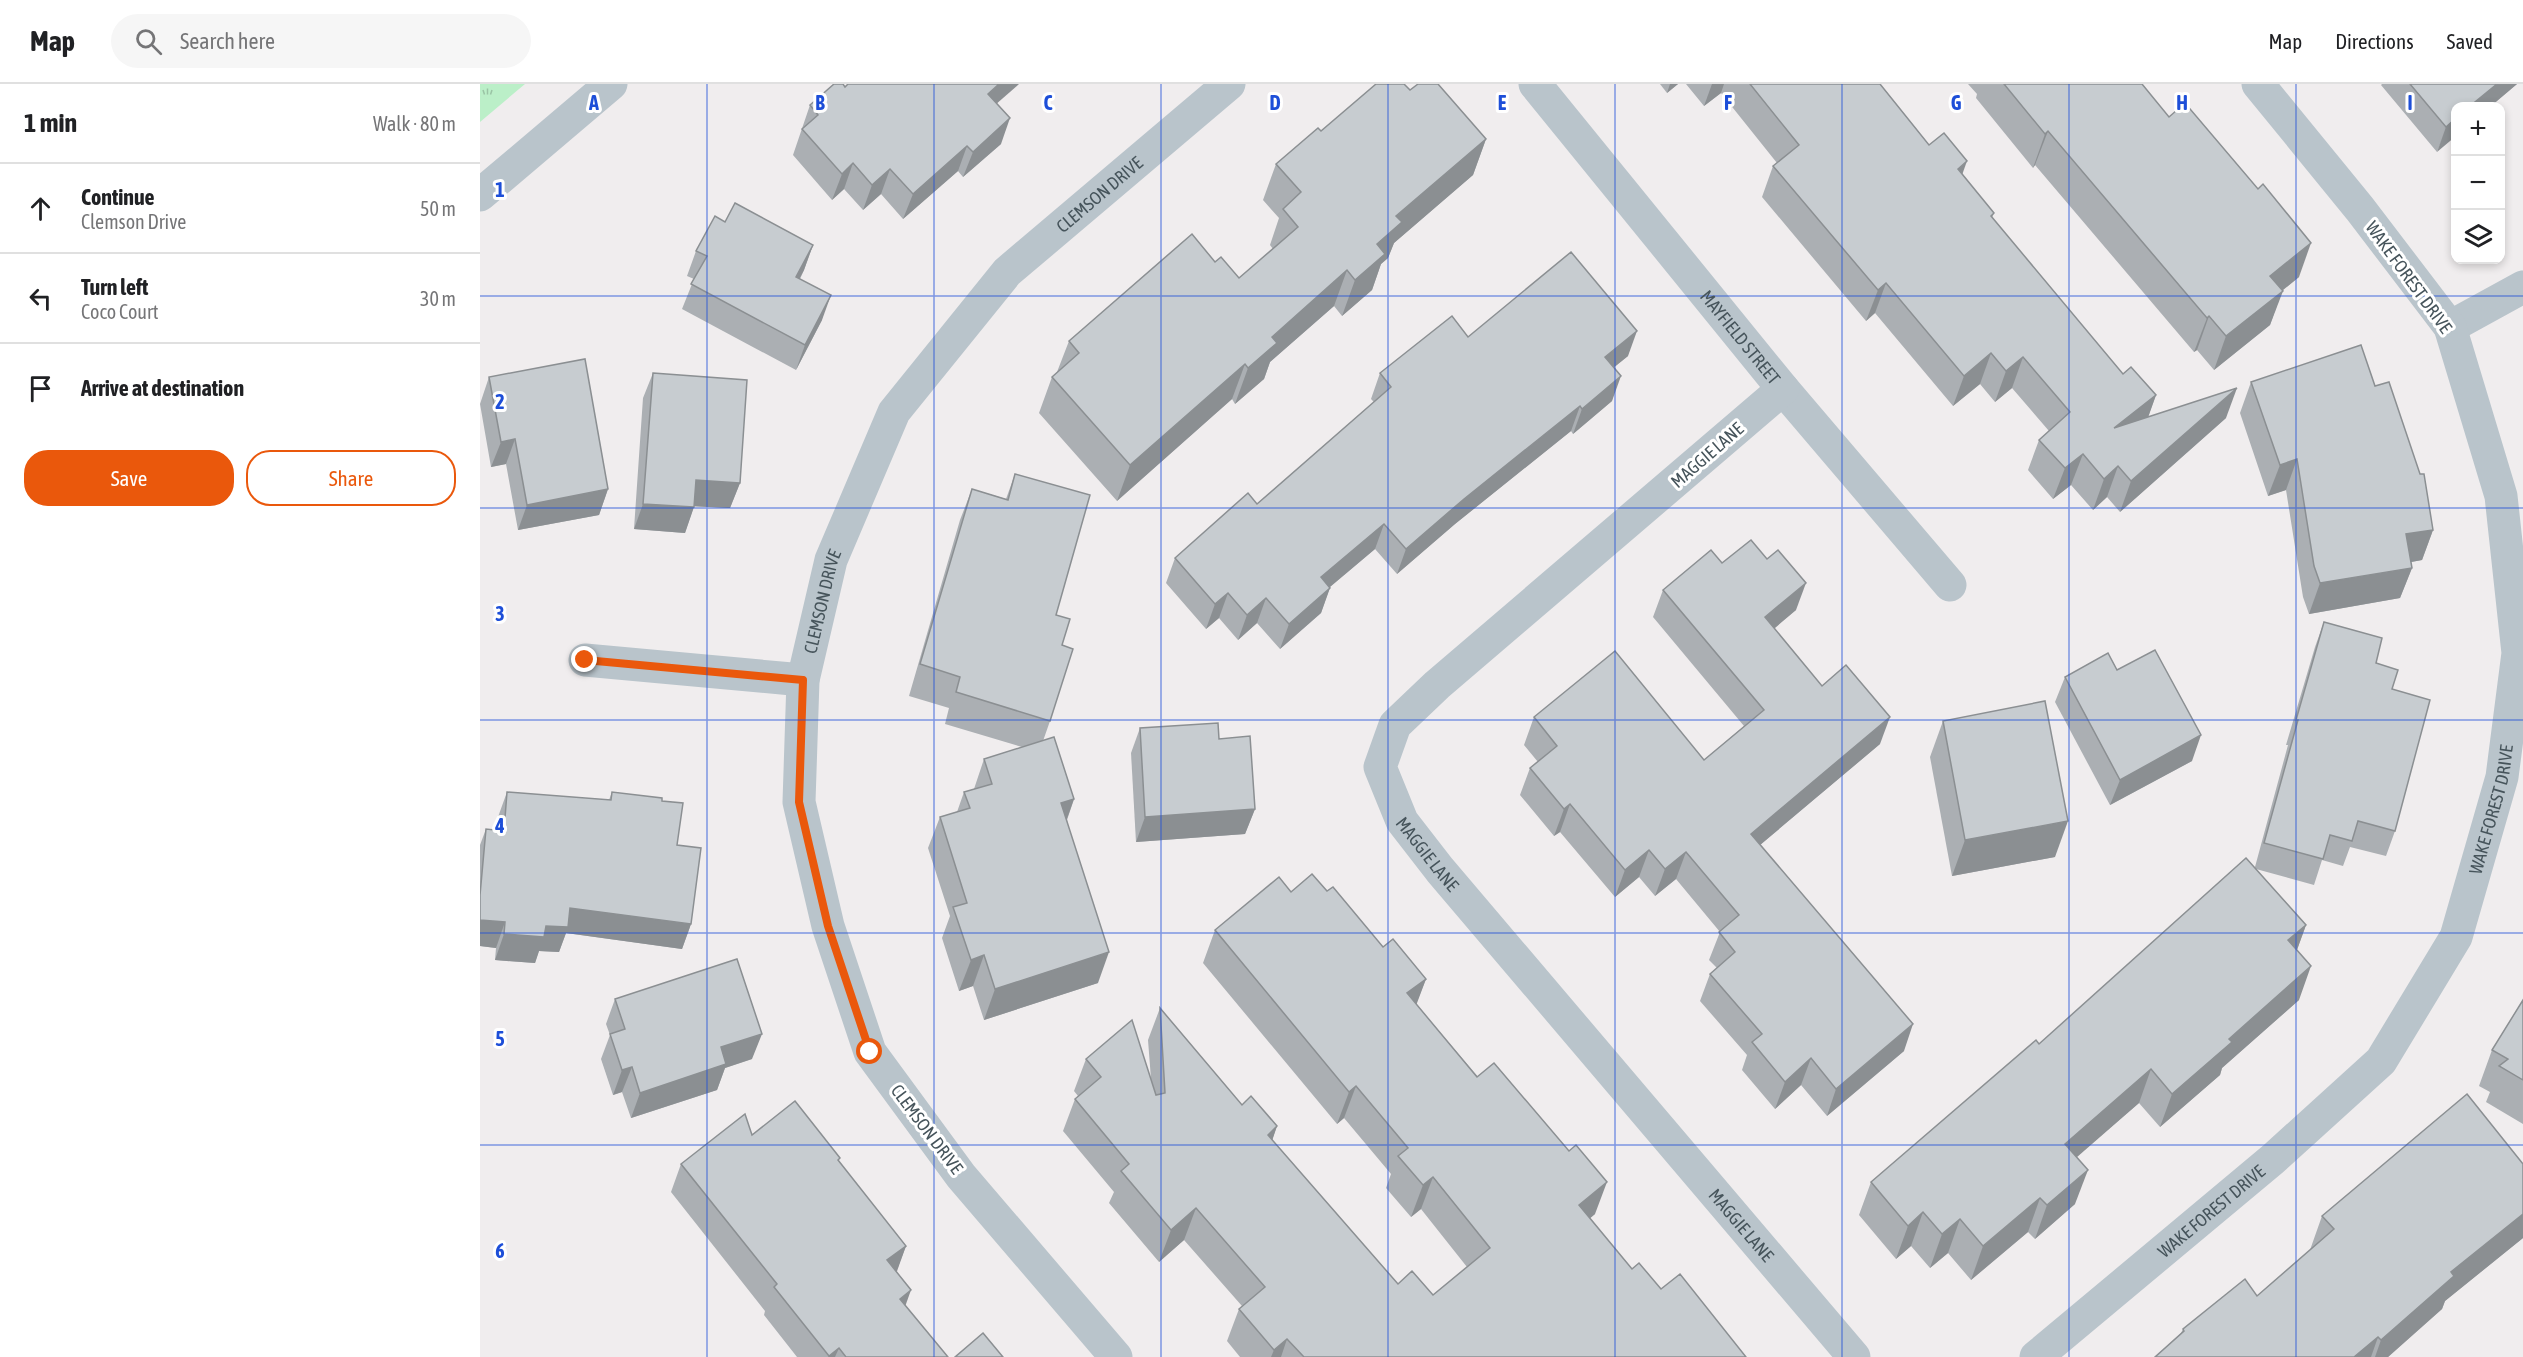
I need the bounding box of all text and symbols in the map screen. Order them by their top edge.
search box [111,14,531,68]
text: Map [30,25,75,57]
icon: search [132,25,165,58]
text: Search here [180,28,275,54]
text: Map [2268,29,2302,53]
text: Directions [2335,29,2414,53]
text: Saved [2447,29,2493,53]
text: A [588,91,599,114]
text: B [815,91,825,114]
text: C [1044,91,1053,114]
text: D [1269,91,1281,114]
text: E [1498,91,1507,114]
text: F [1724,91,1732,114]
text: G [1951,91,1962,114]
text: H [2176,91,2188,114]
text: I [2407,91,2413,114]
map controls [2451,102,2505,264]
button: + [2451,102,2505,156]
text: 1 min [24,108,77,138]
text: Walk · 80 m [373,112,456,135]
street label: CLEMSON DRIVE [1052,151,1147,236]
button: − [2451,156,2505,210]
text: 1 [495,178,505,201]
text: Continue [81,184,155,210]
icon: ahead [24,192,57,225]
text: 50 m [420,197,456,220]
text: Clemson Drive [81,210,186,233]
button: layers [2451,210,2505,264]
street label: WAKE FOREST DRIVE [2361,217,2457,337]
text: Turn left [81,274,148,300]
icon: left [24,282,57,315]
street label: MAYFIELD STREET [1696,286,1785,388]
text: 30 m [420,287,456,310]
text: Coco Court [81,300,158,323]
icon: arrive [24,372,57,405]
text: Arrive at destination [81,375,244,401]
text: 2 [495,390,505,413]
street label: MAGGIE LANE [1667,418,1748,492]
button: Save [24,450,234,506]
button: Share [246,450,456,506]
street label: CLEMSON DRIVE [799,546,845,656]
text: 3 [495,602,505,625]
route end [571,646,597,672]
street label: WAKE FOREST DRIVE [2464,743,2517,877]
street label: MAGGIE LANE [1392,812,1464,895]
text: 4 [494,814,505,837]
text: 5 [495,1027,505,1050]
route start [856,1038,882,1064]
street label: CLEMSON DRIVE [887,1080,968,1178]
street label: WAKE FOREST DRIVE [2153,1160,2269,1262]
street label: MAGGIE LANE [1705,1184,1779,1266]
text: 6 [495,1239,505,1262]

